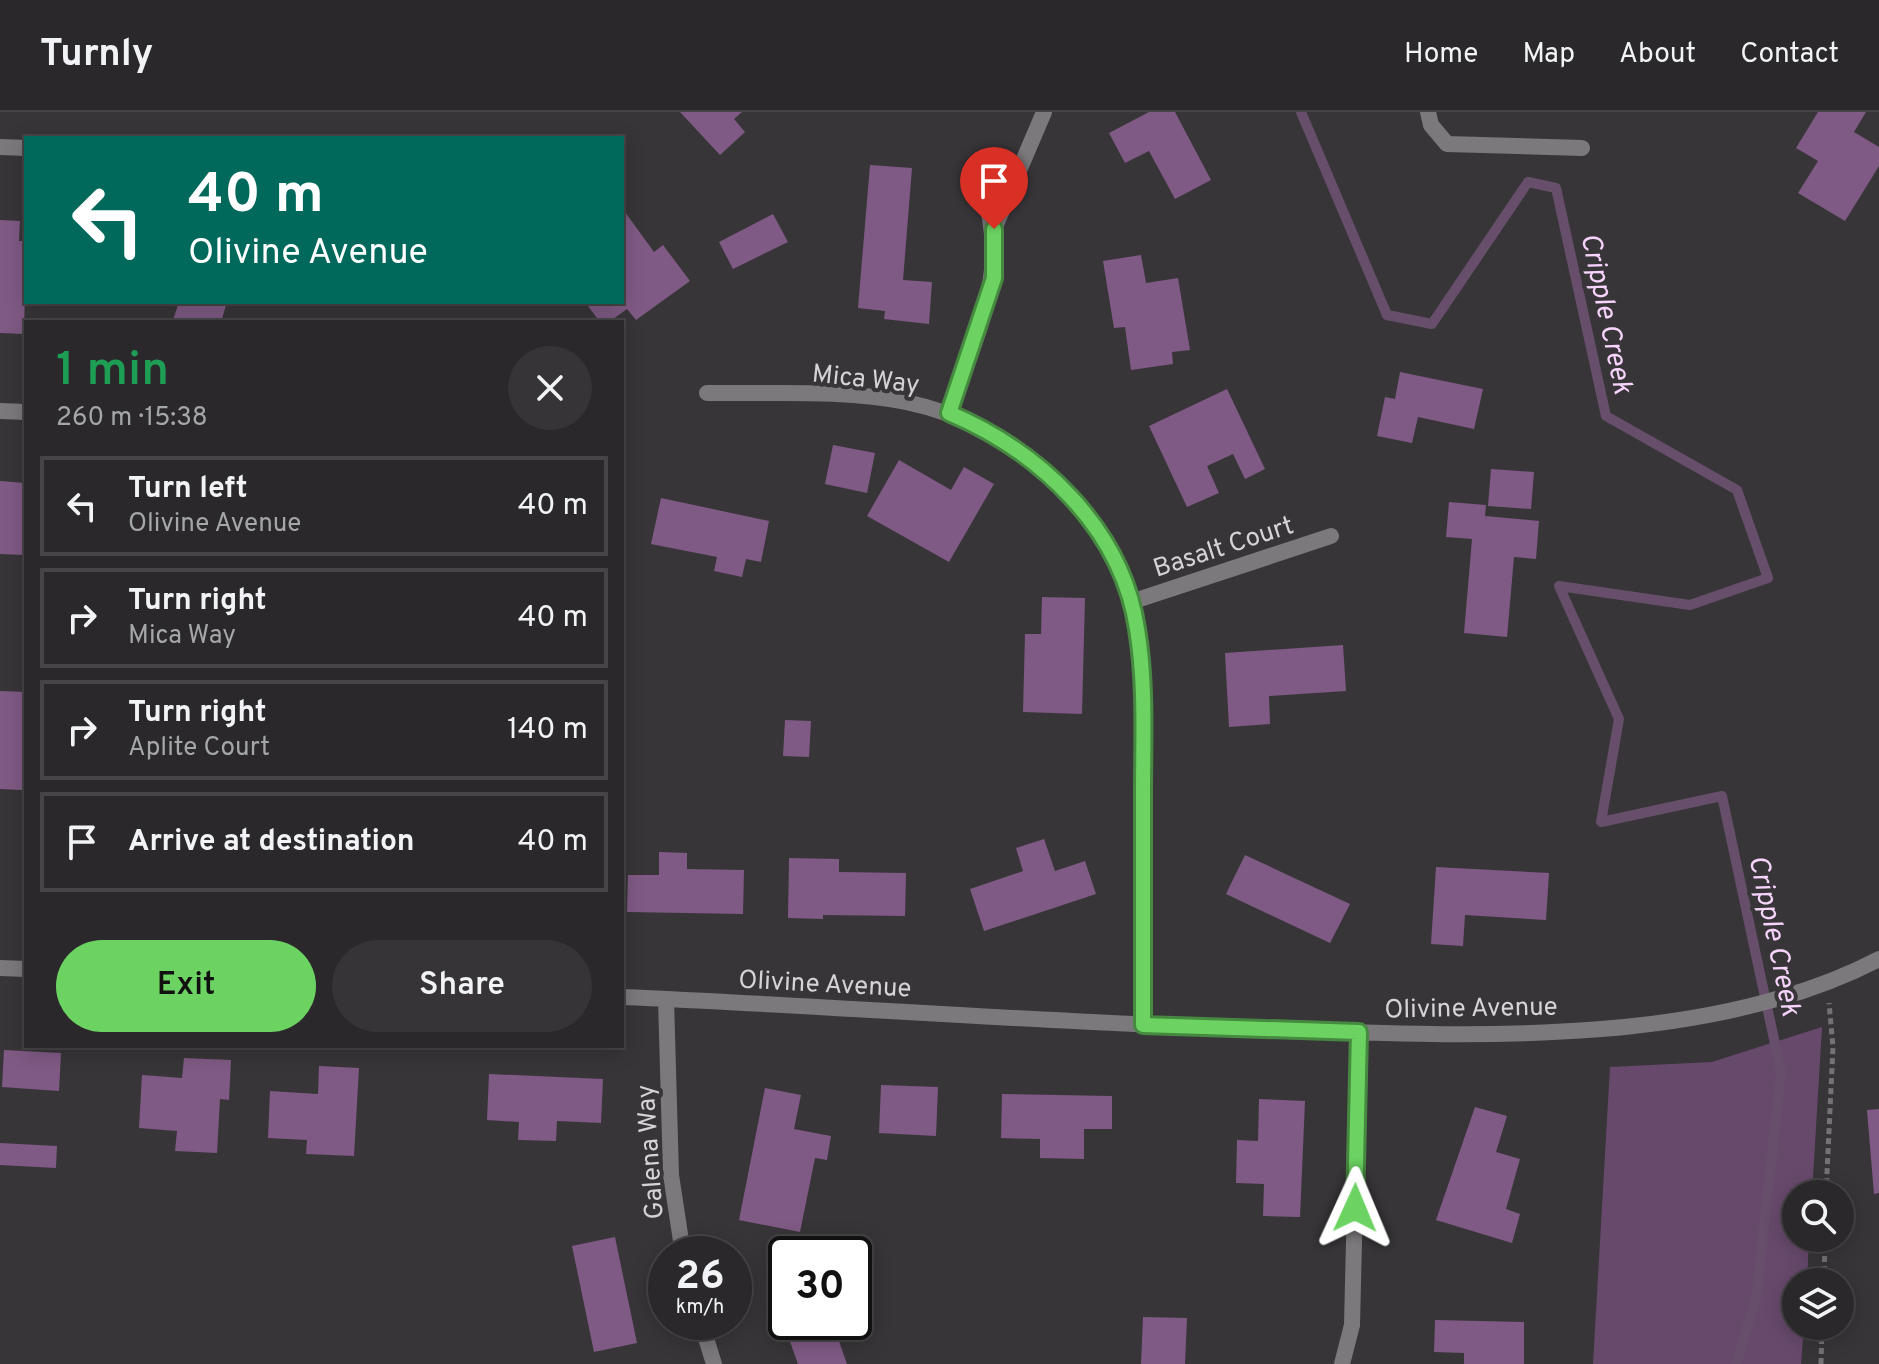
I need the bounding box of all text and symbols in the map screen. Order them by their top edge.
text: Turnly [40,31,153,80]
text: Home [1404,37,1478,73]
text: Map [1522,37,1575,73]
text: About [1619,37,1696,73]
text: Contact [1740,37,1839,73]
pin [960,147,1028,229]
icon: arrive [972,159,1016,203]
text: 40 m [188,162,324,232]
icon: left [56,168,160,272]
water label: Cripple Creek [1570,230,1640,398]
text: Olivine Avenue [188,231,428,277]
text: 1 min [56,342,169,402]
button: close [508,346,592,430]
street label: Mica Way [810,358,921,403]
text: 260 m · 15:38 [56,402,208,435]
text: Turn left [128,471,248,508]
icon: left [60,484,104,528]
text: 40 m [518,488,588,525]
text: Olivine Avenue [128,508,301,541]
street label: Basalt Court [1149,510,1298,587]
text: Turn right [128,583,266,620]
icon: right [60,596,104,640]
text: 40 m [518,600,588,637]
text: Mica Way [128,620,236,653]
text: Turn right [128,695,266,732]
icon: right [60,708,104,752]
text: 140 m [507,712,588,749]
text: Aplite Court [128,732,270,765]
icon: arrive [60,820,104,864]
text: Arrive at destination [128,824,414,861]
text: 40 m [518,824,588,861]
water label: Cripple Creek [1738,852,1808,1020]
button: Exit [56,940,316,1032]
button: Share [332,940,592,1032]
street label: Olivine Avenue [737,964,912,1007]
street label: Olivine Avenue [1384,991,1558,1028]
street label: Galena Way [630,1083,673,1220]
position arrow [1313,1166,1397,1250]
map controls [1782,1180,1854,1340]
button: search [1782,1180,1854,1252]
speed limit sign: 30 [768,1236,872,1340]
text: 26 [675,1253,725,1303]
button: layers [1782,1268,1854,1340]
text: km/h [676,1295,724,1321]

